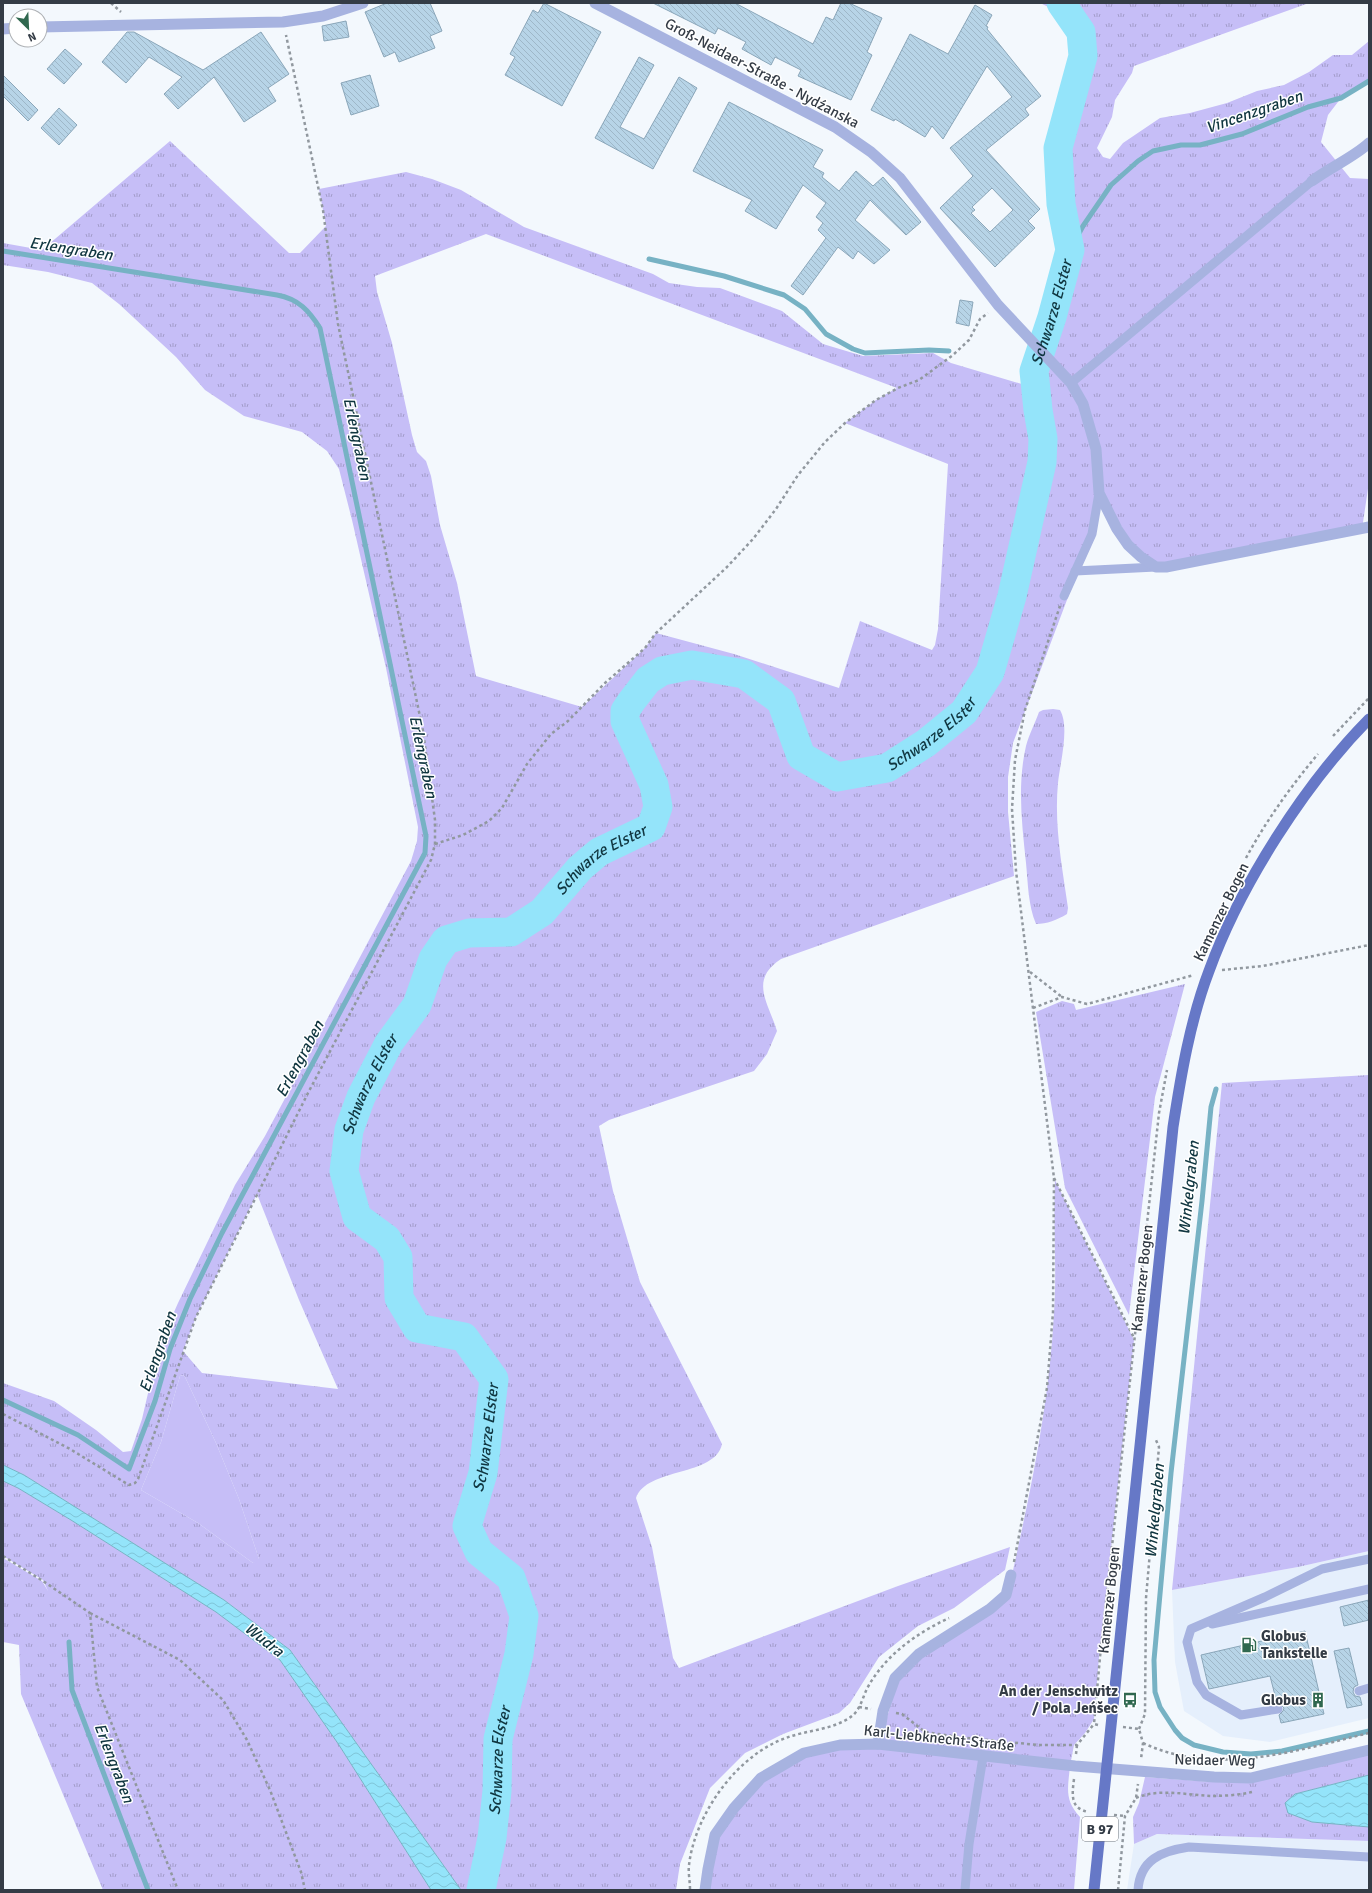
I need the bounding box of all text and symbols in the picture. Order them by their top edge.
north arrow [8,8,48,48]
street label: Groß-Neidaer-Straße - Nydźanska [662,14,862,132]
text: N [26,29,38,44]
water label: Vincenzgraben [1203,86,1306,138]
water label: Erlengraben [28,233,115,266]
water label: Schwarze Elster [1027,256,1077,368]
water label: Erlengraben [339,396,376,483]
water label: Schwarze Elster [883,692,982,776]
water label: Erlengraben [405,714,442,801]
water label: Schwarze Elster [551,820,652,899]
street label: Kamenzer Bogen [1189,860,1253,964]
water label: Erlengraben [272,1016,329,1101]
water label: Schwarze Elster [338,1029,403,1136]
water label: Winkelgraben [1174,1139,1204,1236]
street label: Kamenzer Bogen [1127,1224,1157,1332]
water label: Erlengraben [135,1308,181,1395]
water label: Schwarze Elster [468,1381,504,1494]
water label: Winkelgraben [1141,1462,1169,1559]
street label: Kamenzer Bogen [1094,1546,1124,1654]
water label: Wudra [240,1619,288,1662]
place label: Globus Tankstelle [1261,1627,1327,1662]
fuel station icon: Globus Tankstelle [1240,1636,1258,1654]
place label: An der Jenschwitz / Pola Jeńšec [999,1682,1118,1717]
bus stop icon: An der Jenschwitz / Pola Jeńšec [1121,1691,1139,1709]
place label: Globus [1261,1691,1306,1709]
building icon: Globus [1309,1691,1327,1709]
water label: Schwarze Elster [485,1702,516,1816]
water label: Erlengraben [90,1720,139,1807]
street label: Karl-Liebknecht-Straße [863,1721,1015,1755]
street label: Neidaer Weg [1174,1750,1256,1770]
road number: B 97 [1082,1817,1118,1841]

